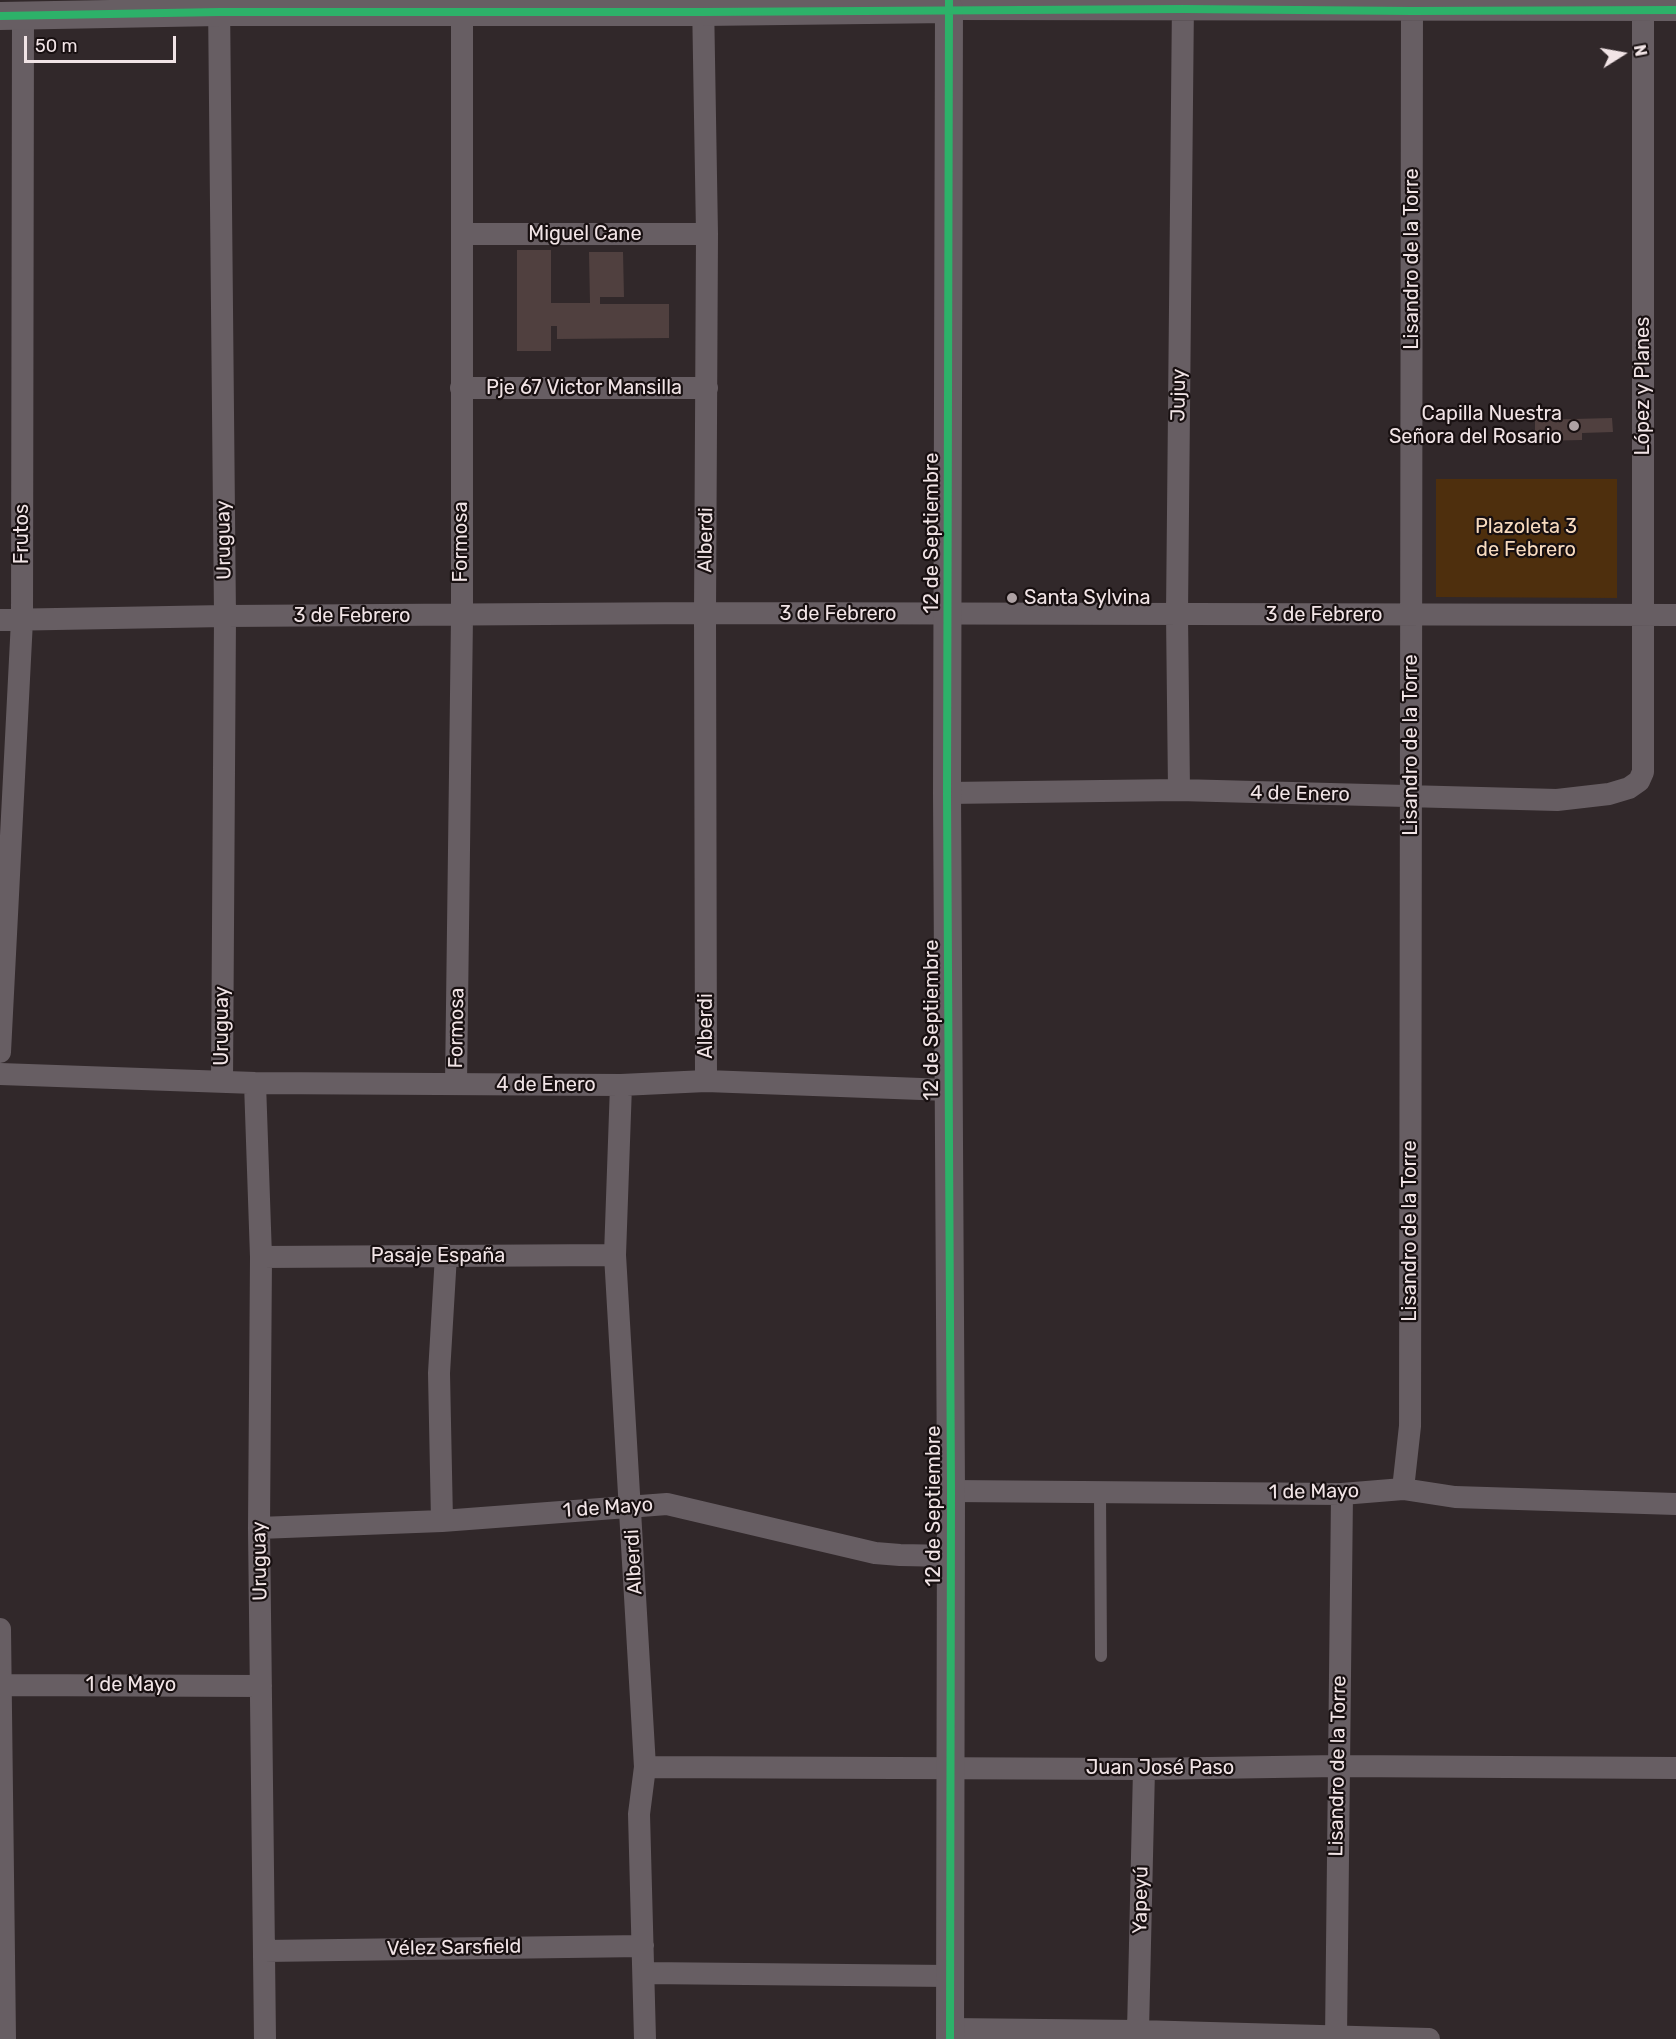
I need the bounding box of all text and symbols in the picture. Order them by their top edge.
scale bar [27,24,178,62]
north arrow [1592,24,1652,84]
text: 50 m [35,35,78,57]
text: N [1630,43,1651,58]
street label: Lisandro de la Torre [1400,168,1424,350]
street label: Miguel Cane [528,222,642,246]
street label: López y Planes [1631,317,1655,455]
street label: Jujuy [1167,368,1191,422]
street label: Pje 67 Victor Mansilla [486,376,682,400]
place label: Capilla Nuestra Señora del Rosario [1389,402,1562,449]
marker: Capilla Nuestra Señora del Rosario [1567,419,1581,433]
street label: 12 de Septiembre [920,453,944,613]
street label: Uruguay [211,500,237,580]
street label: Formosa [449,501,473,583]
street label: Frutos [10,504,34,564]
street label: Alberdi [693,507,719,573]
park label: Plazoleta 3 de Febrero [1475,515,1577,562]
place label: Santa Sylvina [1024,586,1151,610]
marker: Santa Sylvina [1005,591,1019,605]
street label: 3 de Febrero [780,602,896,626]
street label: 3 de Febrero [1266,603,1382,627]
street label: 3 de Febrero [294,604,410,628]
street label: Lisandro de la Torre [1399,654,1423,836]
street label: 4 de Enero [1250,781,1350,807]
street label: 12 de Septiembre [920,940,944,1100]
street label: Uruguay [210,986,234,1066]
street label: Formosa [444,987,470,1069]
street label: Alberdi [694,993,718,1059]
street label: 4 de Enero [496,1073,596,1097]
street label: Lisandro de la Torre [1398,1140,1422,1322]
street label: Pasaje España [371,1244,505,1268]
street label: 12 de Septiembre [922,1426,946,1586]
street label: 1 de Mayo [1269,1479,1359,1505]
street label: 1 de Mayo [562,1493,654,1523]
street label: Uruguay [247,1521,273,1601]
street label: Alberdi [620,1529,648,1595]
street label: 1 de Mayo [86,1673,176,1697]
street label: Lisandro de la Torre [1324,1675,1352,1857]
street label: Juan José Paso [1086,1756,1234,1780]
street label: Yapeyú [1128,1866,1154,1934]
street label: Vélez Sarsfield [387,1935,521,1961]

